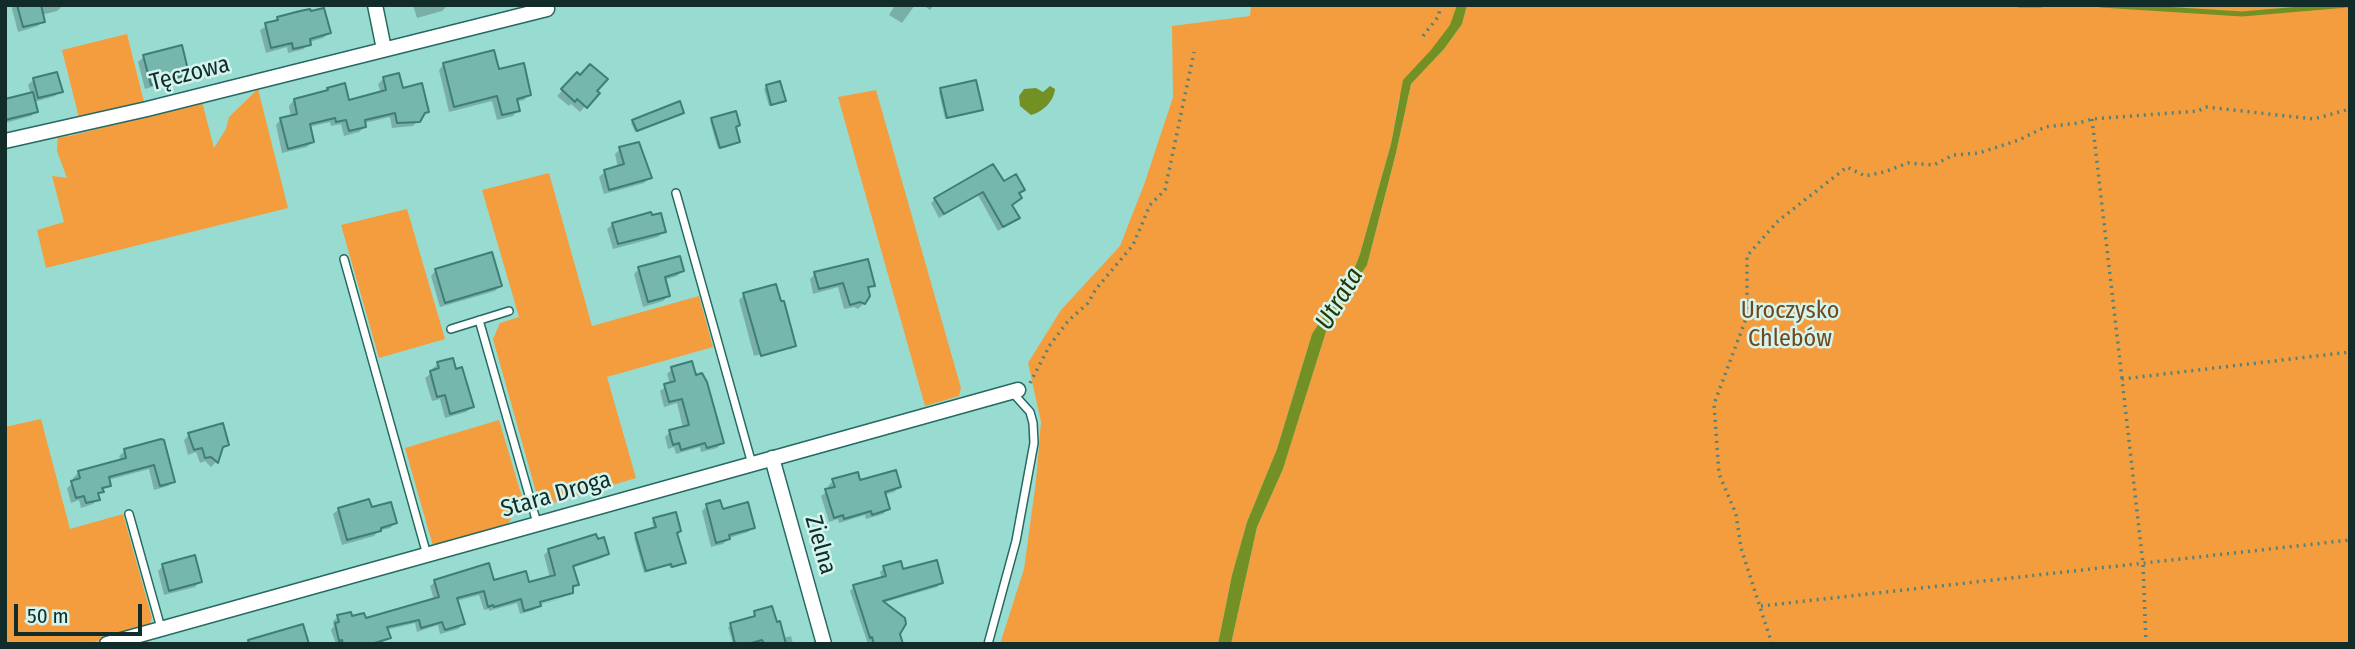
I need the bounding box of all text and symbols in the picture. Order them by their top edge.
street label: Tęczowa [147,50,233,98]
water label: Utrata [1309,262,1371,336]
park label: Uroczysko Chlebów [1741,297,1839,353]
street label: Stara Droga [498,466,614,524]
street label: Zielna [798,512,842,578]
scale bar [18,590,145,634]
text: 50 m [27,603,69,629]

